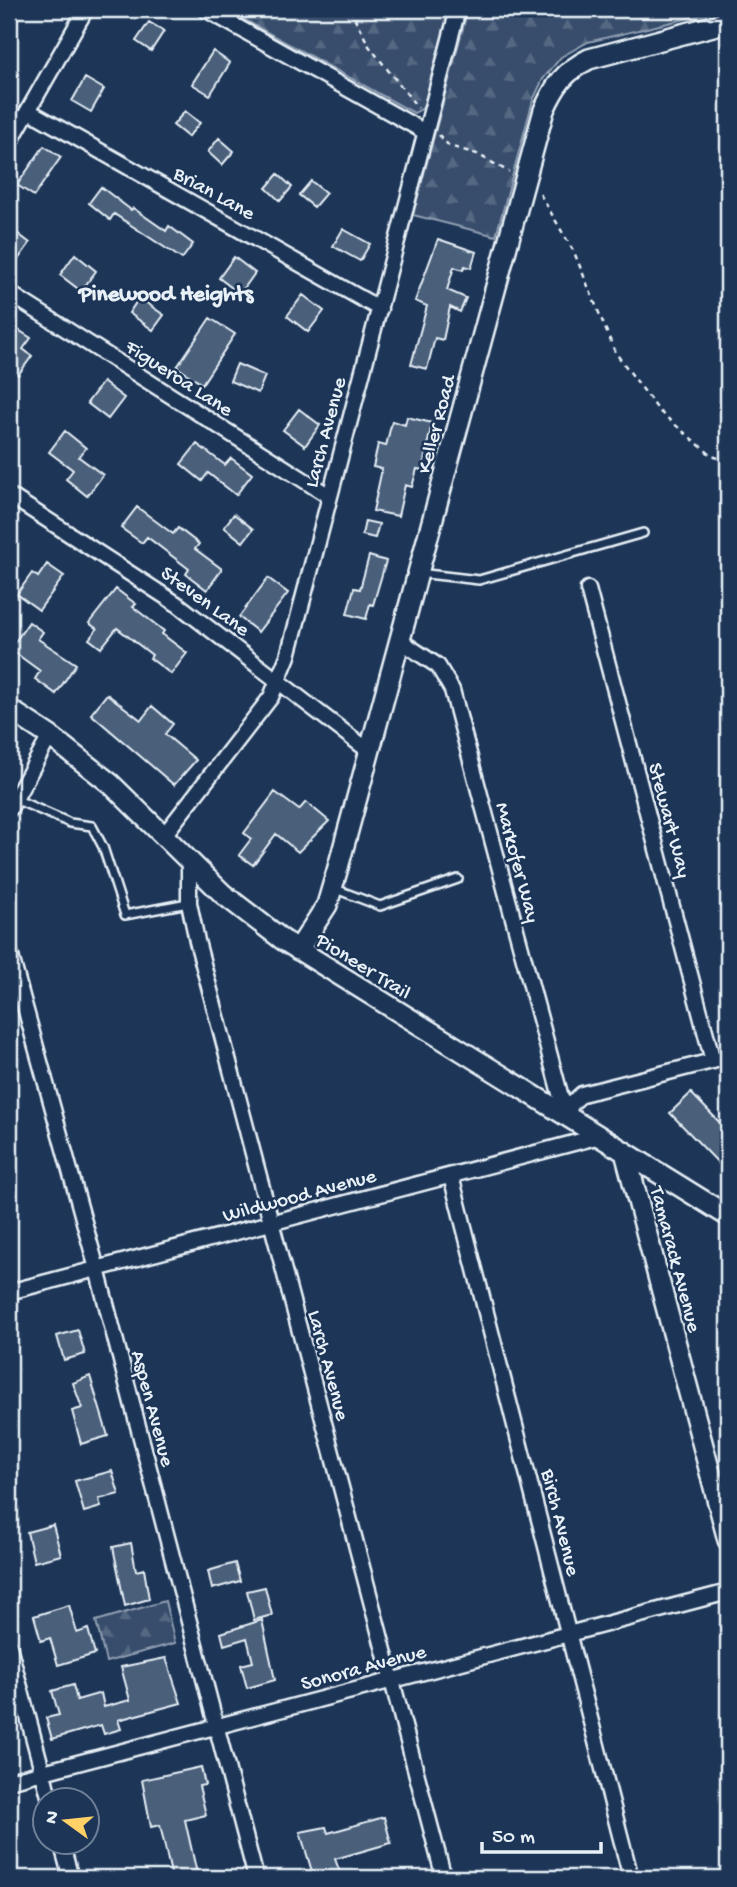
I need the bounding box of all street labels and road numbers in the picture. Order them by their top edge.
street label: Brian Lane [167,162,260,228]
street label: Figueroa Lane [119,335,237,425]
street label: Keller Road [413,371,464,477]
street label: Larch Avenue [301,374,354,491]
street label: Steven Lane [154,562,254,644]
street label: Stewart Way [640,761,695,881]
street label: Markofer Way [488,800,544,926]
street label: Pioneer Trail [309,928,414,1007]
street label: Wildwood Avenue [220,1165,380,1230]
street label: Tamarack Avenue [642,1183,705,1337]
street label: Larch Avenue [300,1308,354,1425]
street label: Aspen Avenue [123,1348,178,1471]
street label: Birch Avenue [533,1466,584,1580]
street label: Sonora Avenue [298,1640,430,1698]

